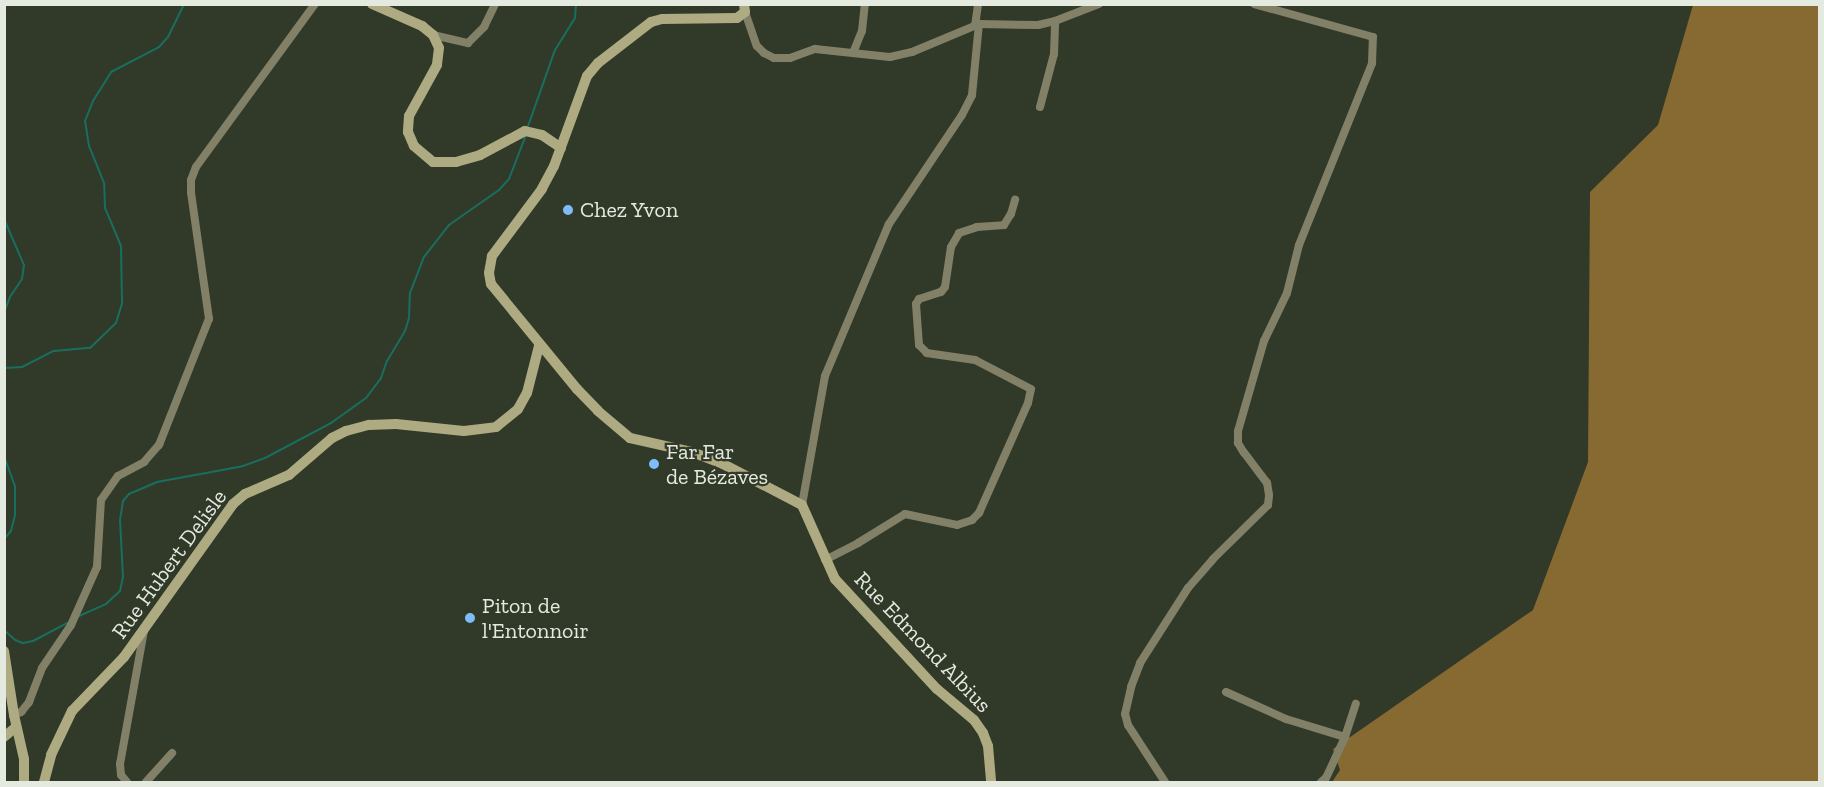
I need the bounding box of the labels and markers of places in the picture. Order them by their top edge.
place label: Chez Yvon [580,197,679,223]
marker: Chez Yvon [561,203,575,217]
place label: Far Far de Bézaves [666,438,768,490]
marker: Far Far de Bézaves [647,457,661,471]
place label: Piton de l'Entonnoir [482,592,589,644]
marker: Piton de l'Entonnoir [463,611,477,625]

